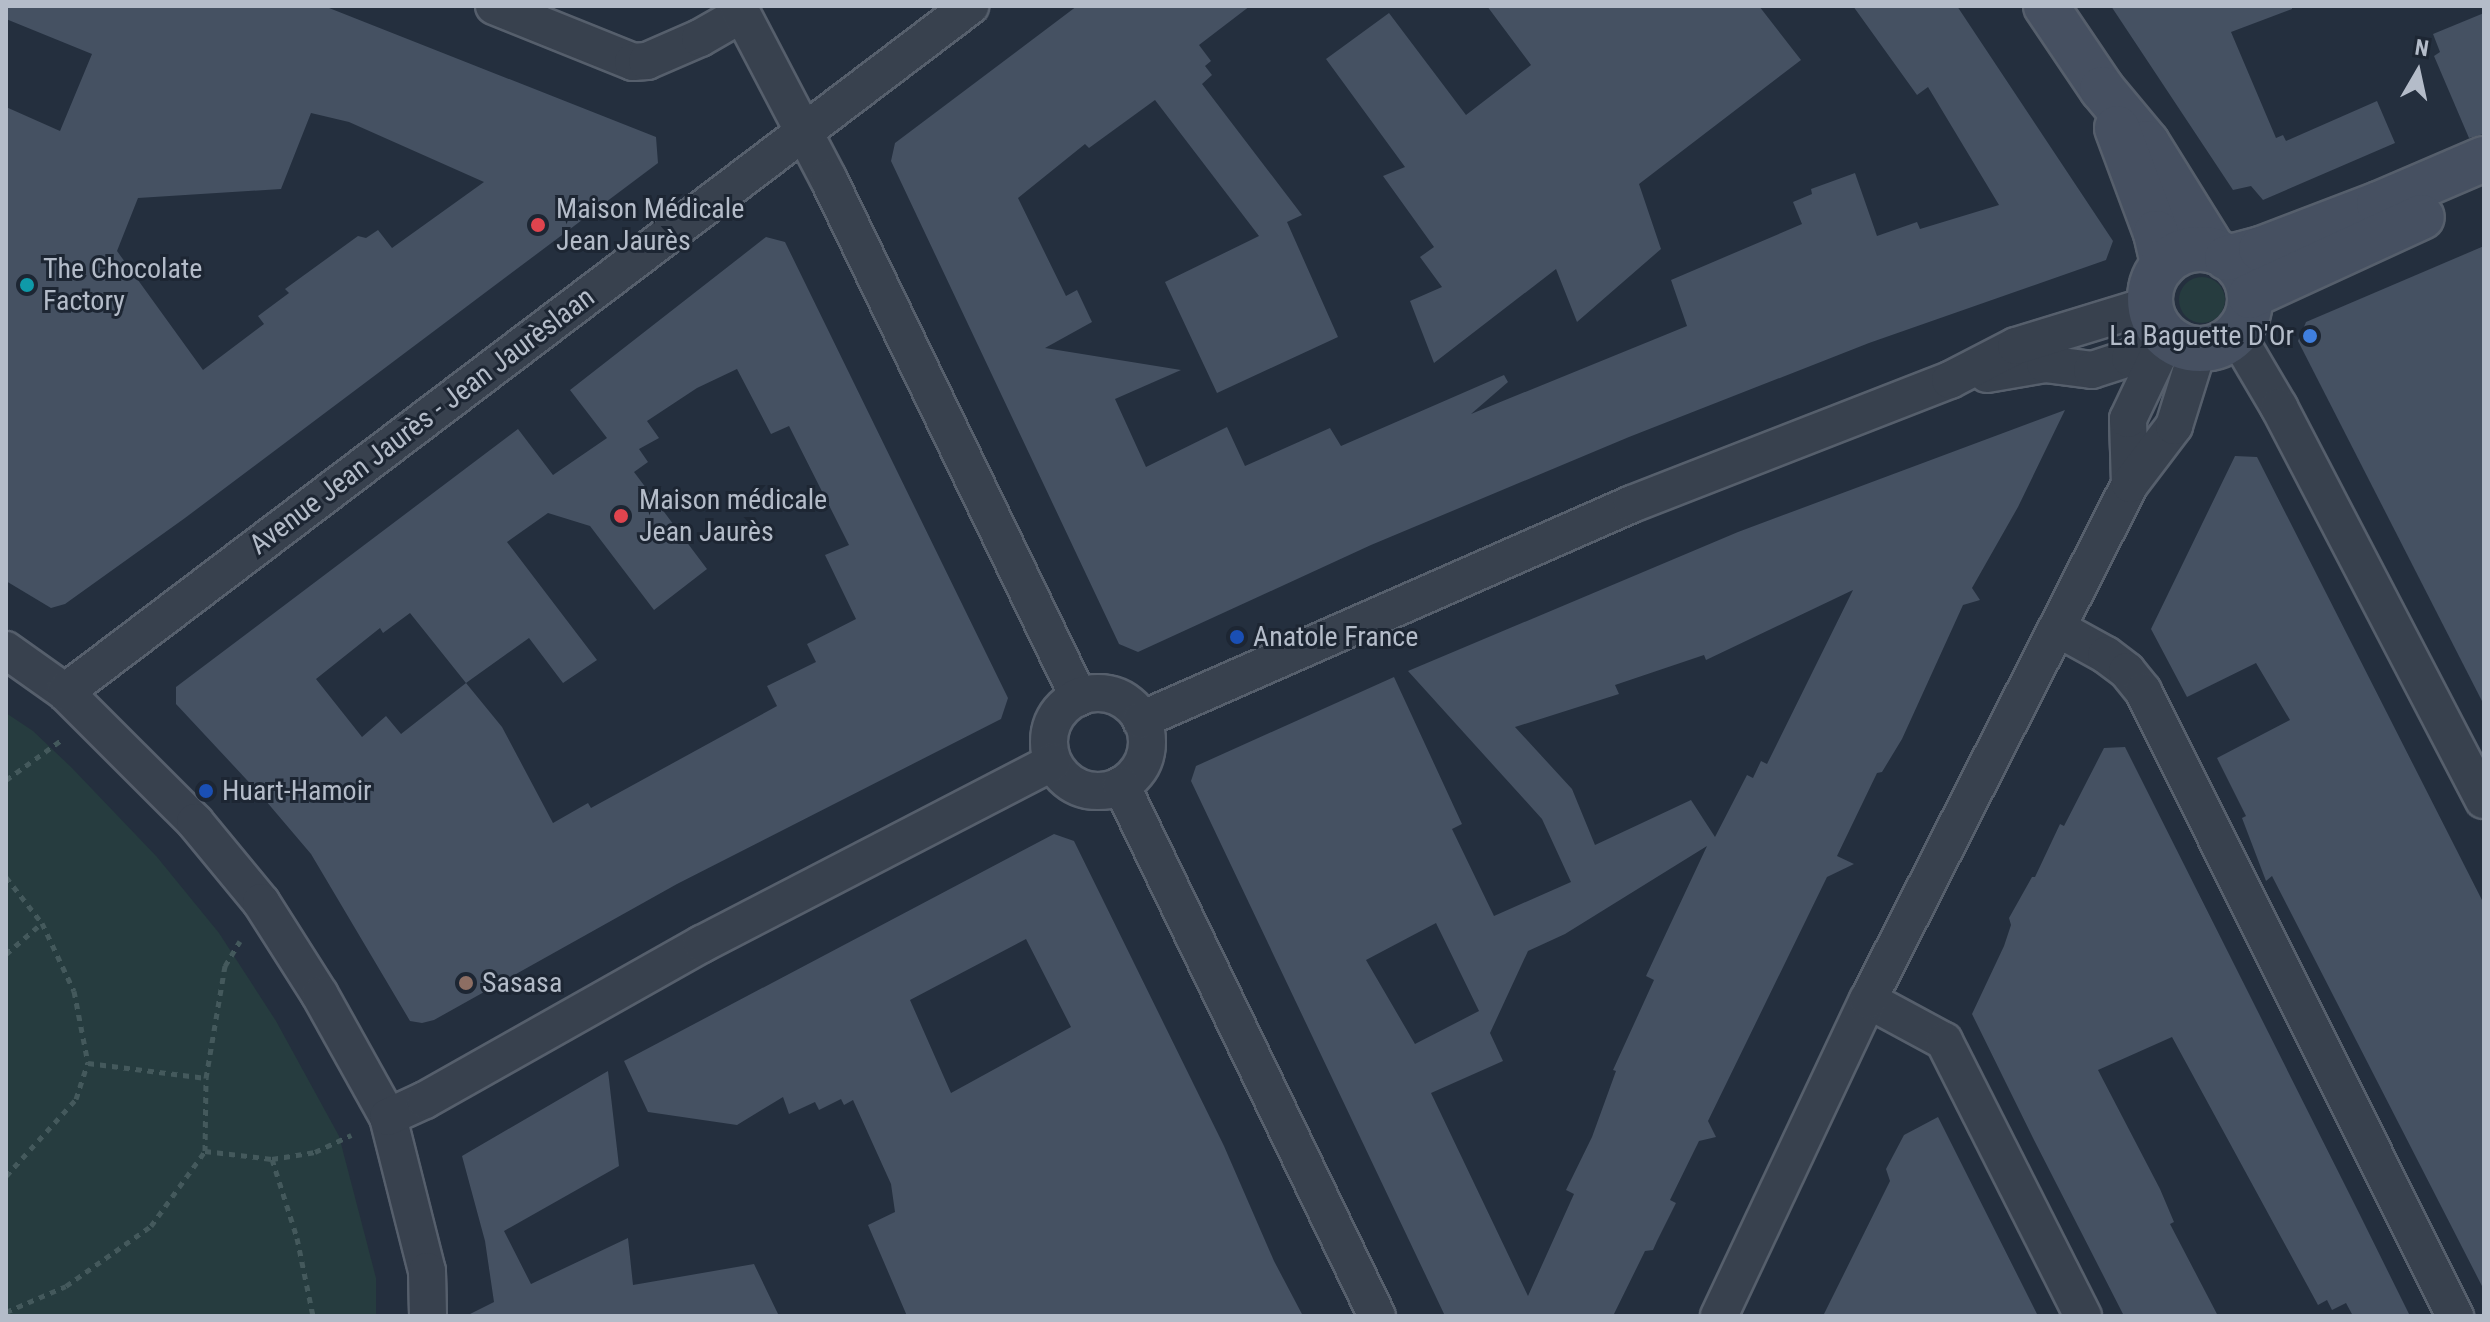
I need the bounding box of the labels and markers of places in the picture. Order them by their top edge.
place label: Maison Médicale Jean Jaurès [556,192,744,258]
marker: Maison Médicale Jean Jaurès [527,214,549,236]
place label: The Chocolate Factory [43,252,202,318]
marker: The Chocolate Factory [18,276,36,294]
place label: La Baguette D'Or [2109,319,2294,353]
marker: La Baguette D'Or [2301,327,2319,345]
place label: Maison médicale Jean Jaurès [639,483,827,549]
marker: Maison médicale Jean Jaurès [610,505,632,527]
place label: Anatole France [1253,620,1418,654]
marker: Anatole France [1228,628,1246,646]
place label: Huart-Hamoir [222,774,372,808]
marker: Huart-Hamoir [197,782,215,800]
place label: Sasasa [482,966,562,1000]
marker: Sasasa [457,974,475,992]

